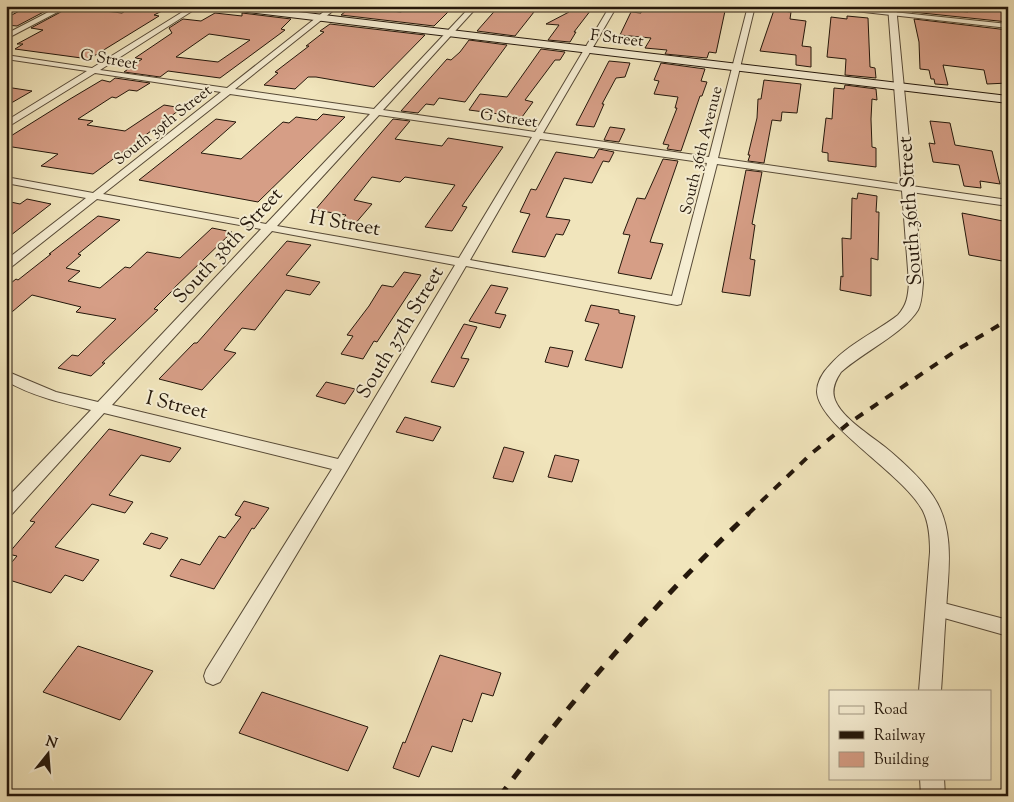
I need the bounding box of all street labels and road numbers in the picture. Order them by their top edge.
street label: F Street [589,25,645,54]
street label: G Street [78,44,140,77]
street label: South 39th Street [109,80,218,172]
street label: South 36th Avenue [675,84,730,217]
street label: G Street [478,104,539,135]
street label: South 36th Street [892,135,931,286]
street label: South 38th Street [167,182,291,311]
street label: H Street [307,204,383,245]
street label: South 37th Street [350,261,452,405]
street label: I Street [143,385,210,428]

